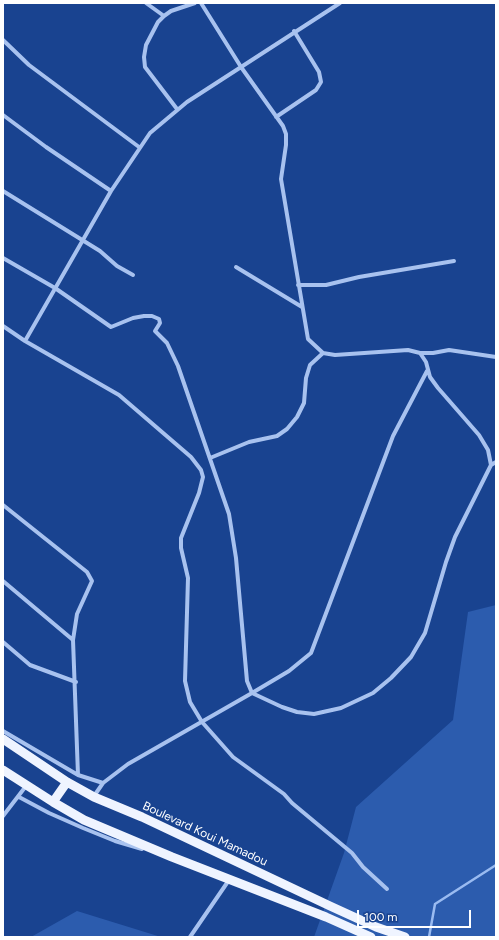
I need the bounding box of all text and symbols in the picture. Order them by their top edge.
street label: Boulevard Koui Mamadou [140,799,270,869]
scale bar [359,902,473,928]
text: 100 m [364,910,398,924]

